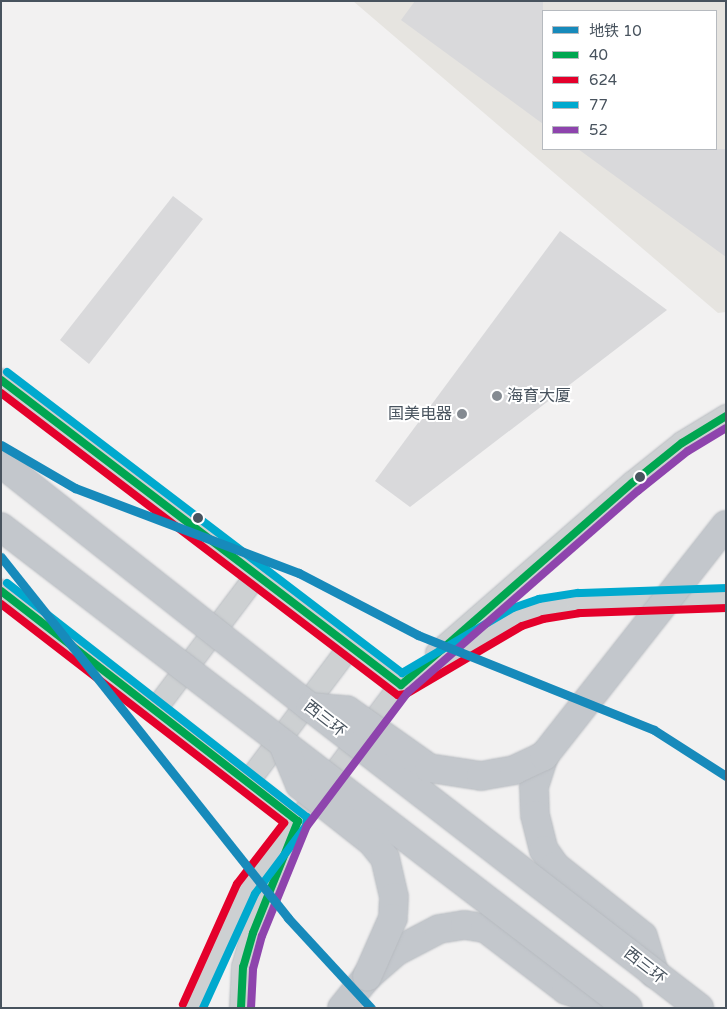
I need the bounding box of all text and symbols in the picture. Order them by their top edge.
legend [542,10,717,150]
text: 地铁 10 [589,22,642,40]
text: 40 [589,46,608,64]
text: 624 [589,71,617,89]
text: 77 [589,96,608,114]
text: 52 [589,121,608,139]
place label: 海育大厦 [507,386,571,406]
marker: 海育大厦 [491,390,503,402]
place label: 国美电器 [388,404,452,424]
marker: 国美电器 [456,408,468,420]
unlabelled marker [635,472,645,482]
unlabelled marker [193,513,203,523]
street label: 西三环 [300,697,350,741]
street label: 西三环 [620,944,670,988]

